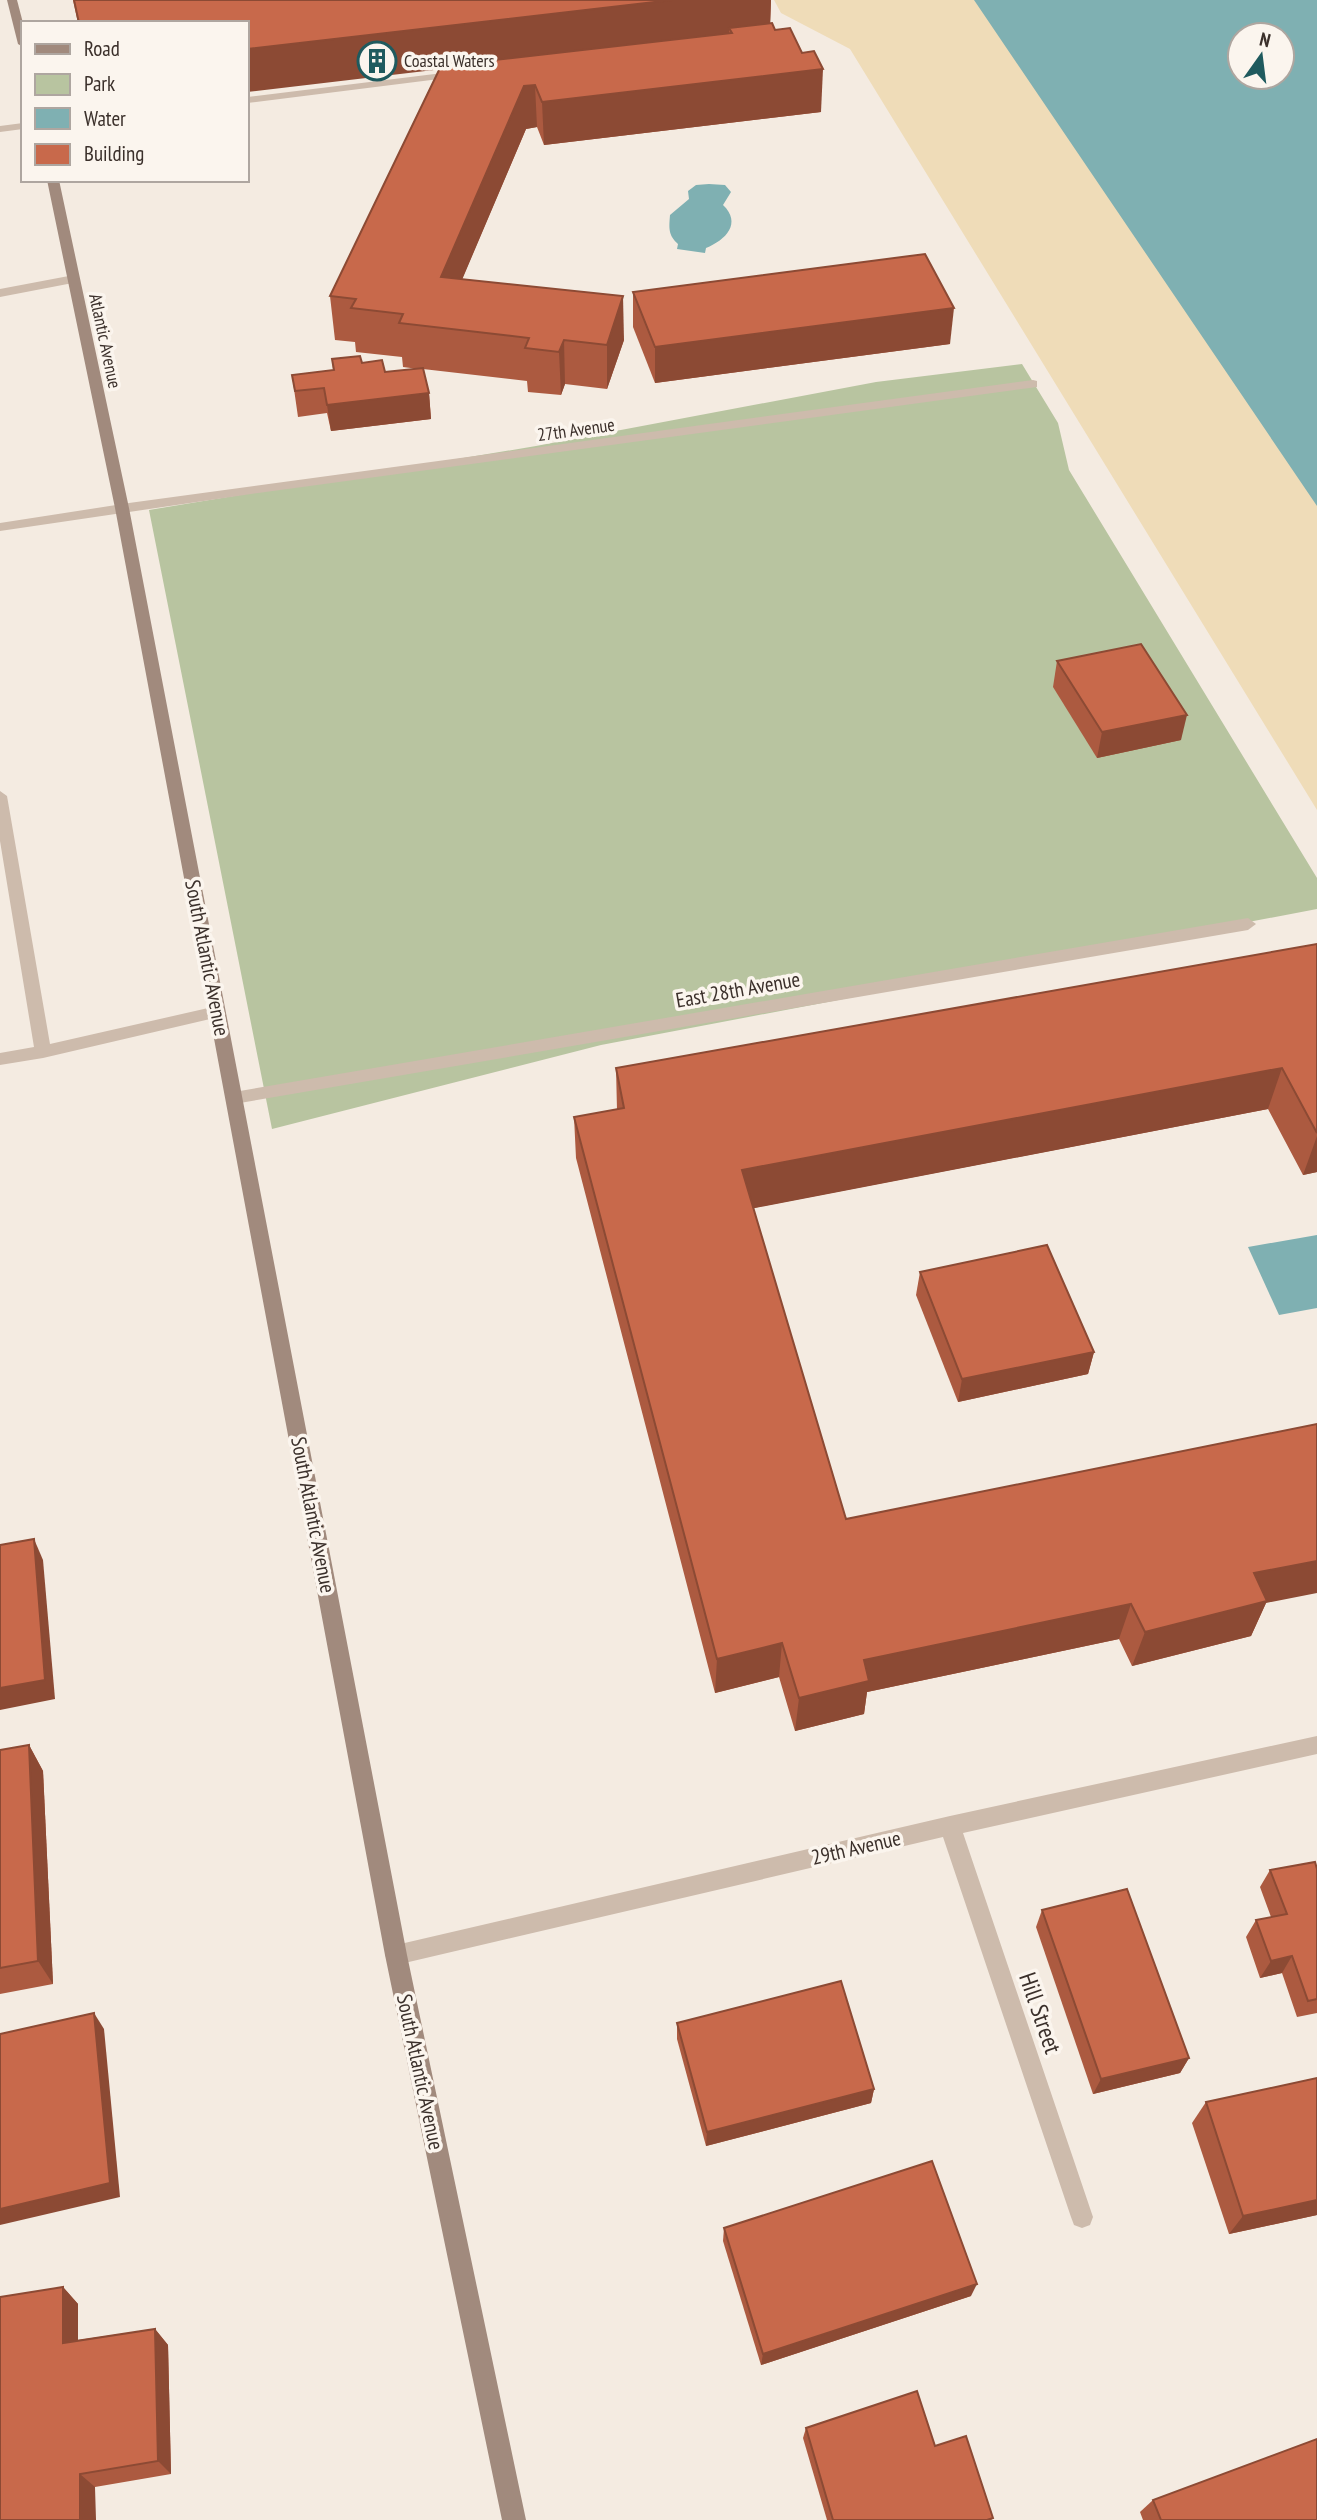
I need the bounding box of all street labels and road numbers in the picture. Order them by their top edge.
street label: Atlantic Avenue [84,291,127,390]
street label: 27th Avenue [536,413,616,446]
street label: South Atlantic Avenue [179,878,236,1038]
street label: East 28th Avenue [674,965,802,1014]
street label: South Atlantic Avenue [285,1435,342,1595]
street label: 29th Avenue [809,1824,903,1871]
street label: Hill Street [1012,1968,1069,2058]
street label: South Atlantic Avenue [391,1992,450,2152]

